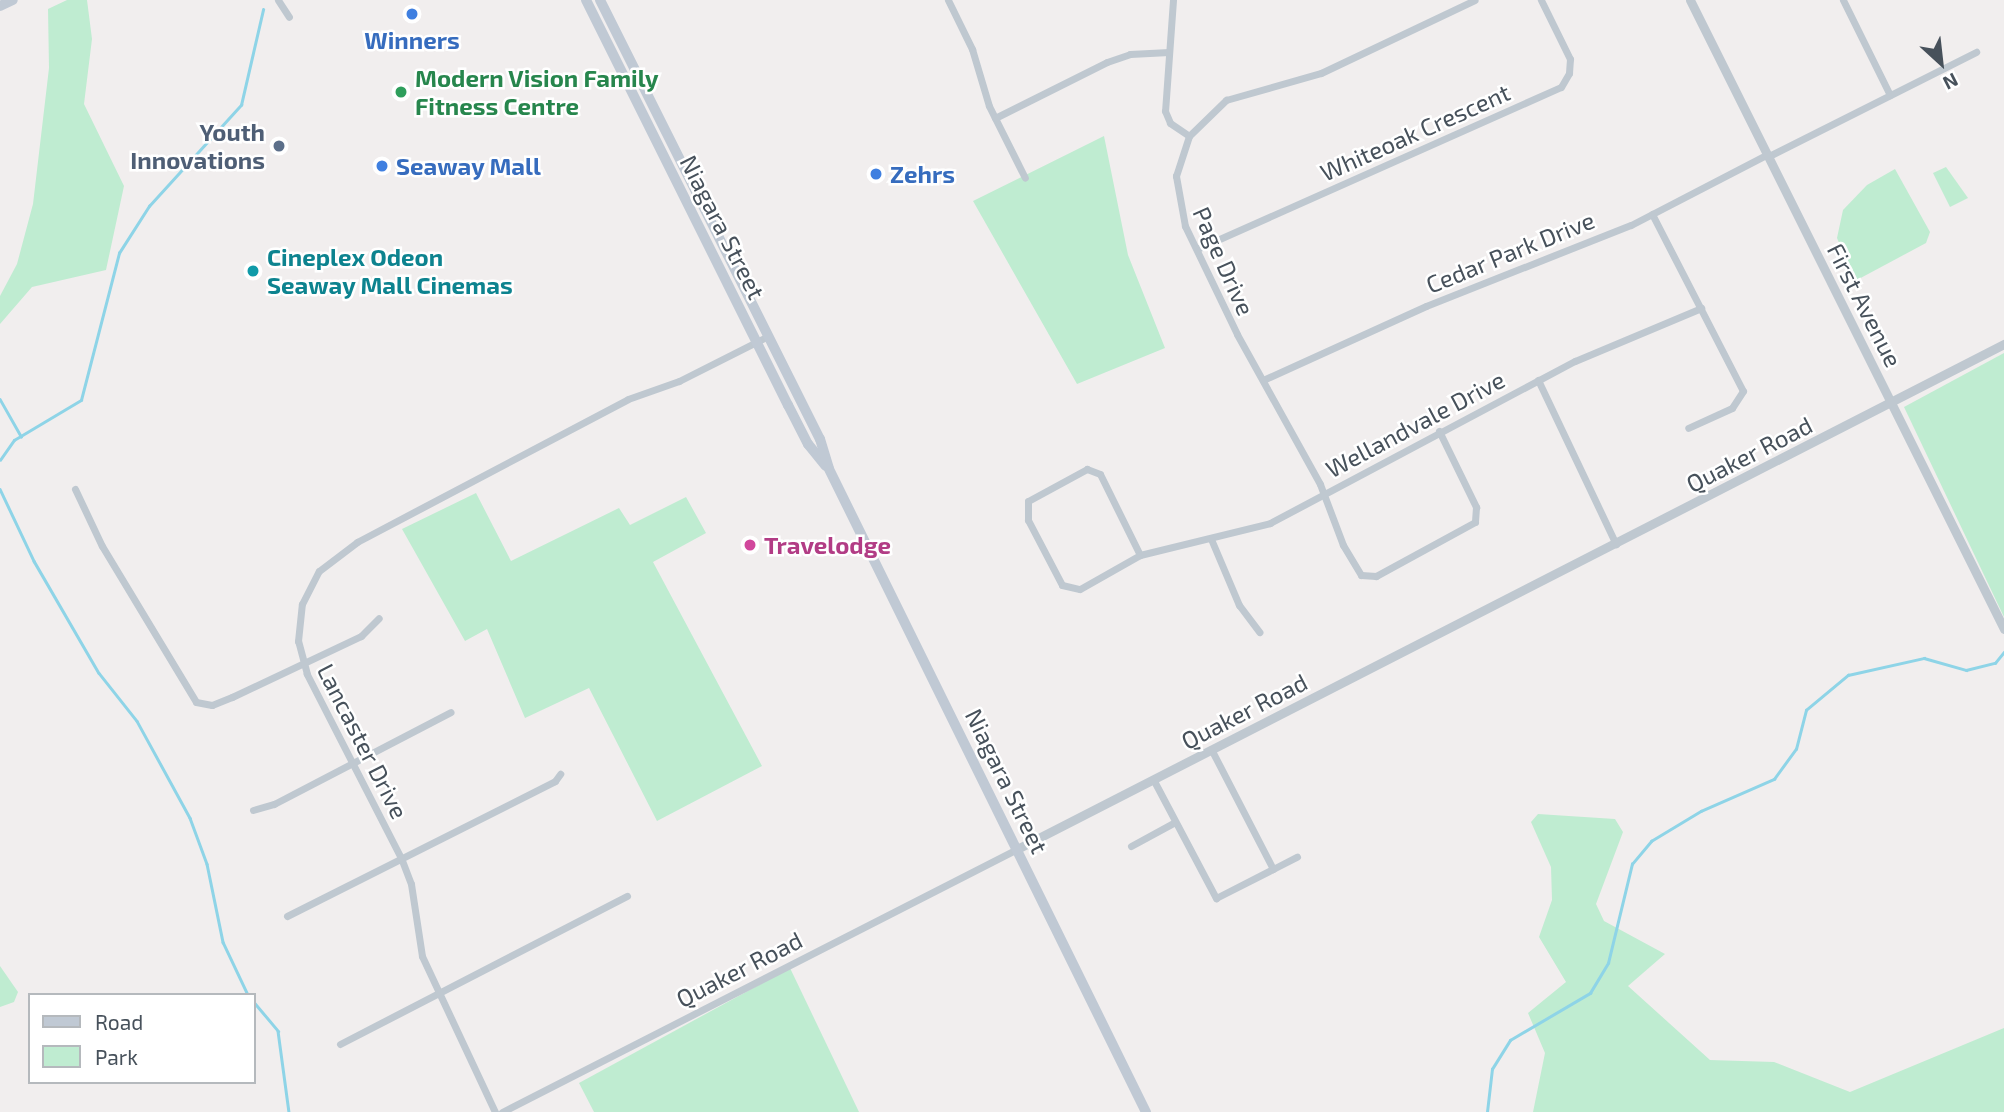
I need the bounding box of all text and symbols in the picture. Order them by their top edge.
marker: Winners [404,6,420,22]
place label: Winners [364,26,460,54]
north arrow [1906,28,1976,98]
place label: Modern Vision Family Fitness Centre [415,64,659,120]
text: N [1939,69,1962,96]
street label: Whiteoak Crescent [1316,77,1514,187]
marker: Modern Vision Family Fitness Centre [393,84,409,100]
place label: Youth Innovations [130,118,265,174]
marker: Youth Innovations [271,138,287,154]
street label: Niagara Street [674,150,772,304]
place label: Seaway Mall [396,152,541,180]
marker: Seaway Mall [374,158,390,174]
place label: Zehrs [890,160,955,188]
marker: Zehrs [868,166,884,182]
street label: Page Drive [1187,202,1261,320]
street label: Cedar Park Drive [1421,205,1599,299]
street label: First Avenue [1821,238,1909,372]
place label: Cineplex Odeon Seaway Mall Cinemas [267,243,514,299]
marker: Cineplex Odeon Seaway Mall Cinemas [245,263,261,279]
street label: Wellandvale Drive [1321,365,1509,483]
street label: Quaker Road [1681,410,1817,498]
place label: Travelodge [764,531,891,559]
marker: Travelodge [742,537,758,553]
street label: Lancaster Drive [311,658,415,824]
street label: Quaker Road [1176,667,1312,755]
street label: Niagara Street [960,704,1054,858]
street label: Quaker Road [671,925,807,1013]
legend [28,993,256,1084]
text: Road [95,1009,143,1034]
text: Park [95,1044,138,1069]

